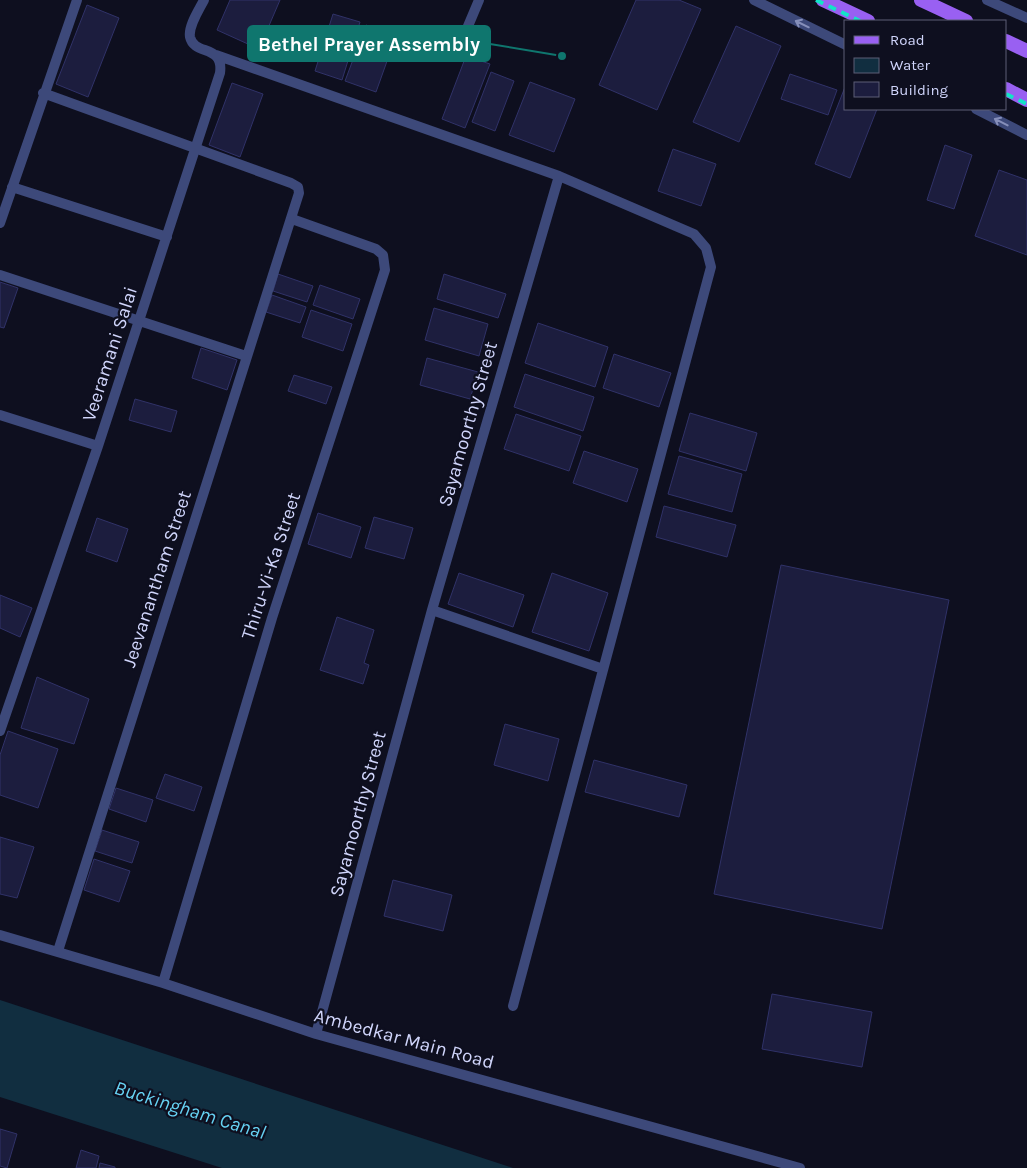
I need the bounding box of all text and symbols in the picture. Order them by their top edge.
one-way arrow [795,19,810,28]
legend [844,20,1007,110]
callout: Bethel Prayer Assembly [248,26,490,61]
text: Road [890,31,925,49]
text: Bethel Prayer Assembly [258,33,480,56]
text: Water [890,56,931,74]
text: Building [890,81,948,99]
one-way arrow [994,117,1009,127]
street label: Veeramani Salai [78,284,142,424]
street label: Sayamoorthy Street [434,339,502,509]
street label: Jeevanantham Street [118,488,196,670]
street label: Thiru-Vi-Ka Street [237,490,305,642]
street label: Sayamoorthy Street [325,729,391,899]
street label: Ambedkar Main Road [312,1004,496,1074]
water label: Buckingham Canal [112,1076,268,1144]

